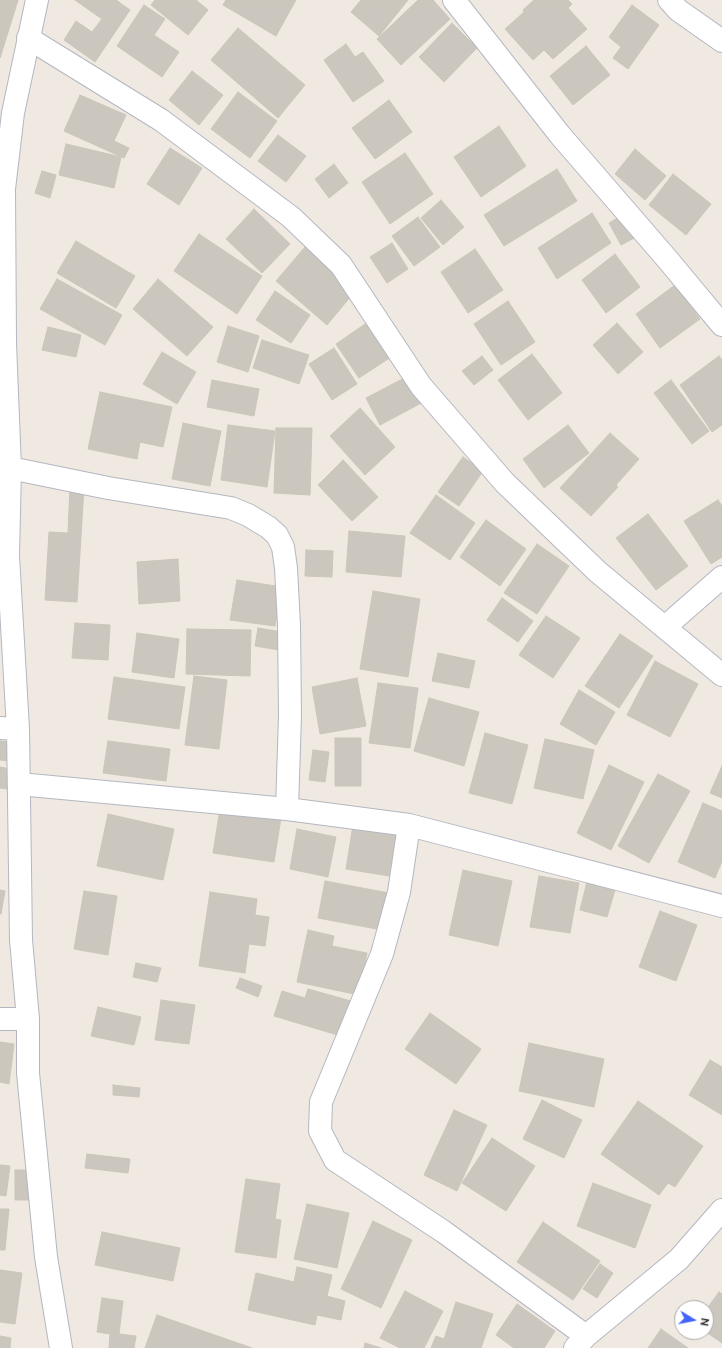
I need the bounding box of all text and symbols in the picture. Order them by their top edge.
north arrow [674,1300,714,1340]
text: N [698,1317,711,1327]

